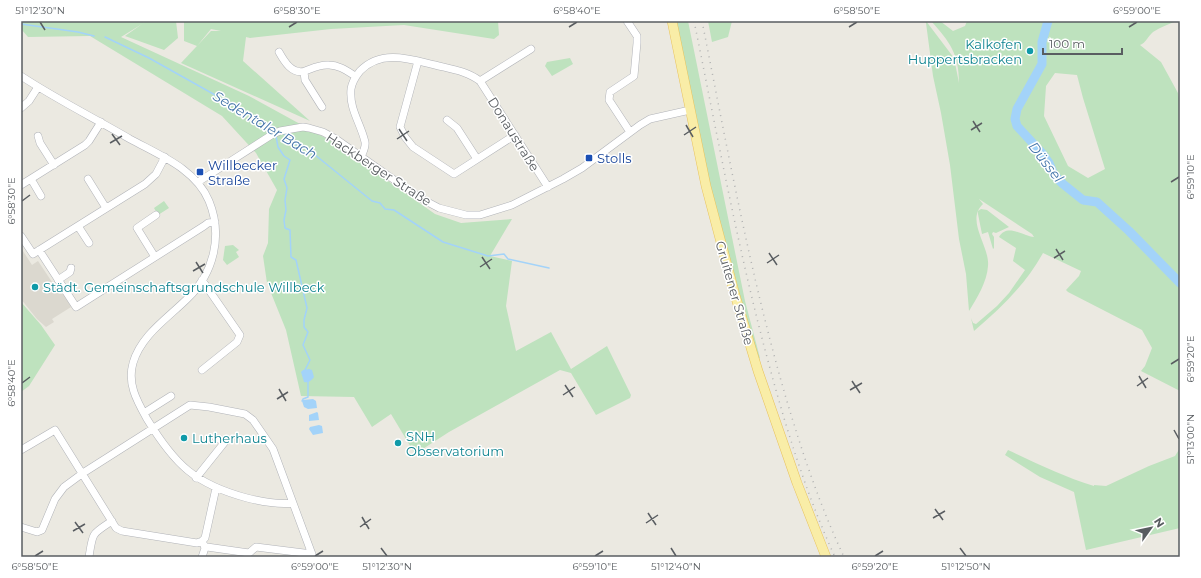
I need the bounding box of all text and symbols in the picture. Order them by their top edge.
text: 51°12'30"N [15,4,65,17]
text: 6°58'30"E [273,4,321,17]
text: 6°58'40"E [553,4,601,17]
text: 6°58'50"E [833,4,881,17]
text: 6°59'00"E [1113,4,1161,17]
scale bar [1043,30,1122,56]
place label: Kalkofen Huppertsbracken [908,36,1022,67]
text: 100 m [1049,36,1085,51]
marker: Kalkofen Huppertsbracken [1025,46,1035,56]
water label: Sedentaler Bach [210,87,320,163]
street label: Donaustraße [485,94,543,174]
street label: Hackberger Straße [323,129,435,209]
water label: Düssel [1024,138,1068,186]
place label: Stolls [597,150,632,166]
marker: Stolls [584,153,594,163]
text: 6°59'10"E [1184,154,1197,200]
place label: Willbecker Straße [208,157,277,188]
marker: Willbecker Straße [195,167,205,177]
text: 6°58'30"E [5,177,18,225]
street label: Gruitener Straße [712,239,758,347]
place label: Städt. Gemeinschaftsgrundschule Willbeck [43,279,325,295]
marker: Städt. Gemeinschaftsgrundschule Willbeck [30,282,40,292]
text: 6°59'20"E [1184,335,1197,383]
text: 6°58'40"E [5,359,18,407]
text: 51°13'00"N [1184,414,1197,464]
place label: SNH Observatorium [406,428,504,459]
place label: Lutherhaus [192,430,267,446]
marker: Lutherhaus [179,433,189,443]
marker: SNH Observatorium [393,438,403,448]
north arrow [1131,508,1171,548]
text: N [1151,515,1168,530]
text: 6°58'50"E [11,560,59,573]
text: 6°59'00"E [291,560,339,573]
text: 51°12'30"N [362,560,412,573]
text: 6°59'10"E [572,560,618,573]
text: 51°12'40"N [651,560,701,573]
text: 6°59'20"E [851,560,899,573]
text: 51°12'50"N [941,560,991,573]

